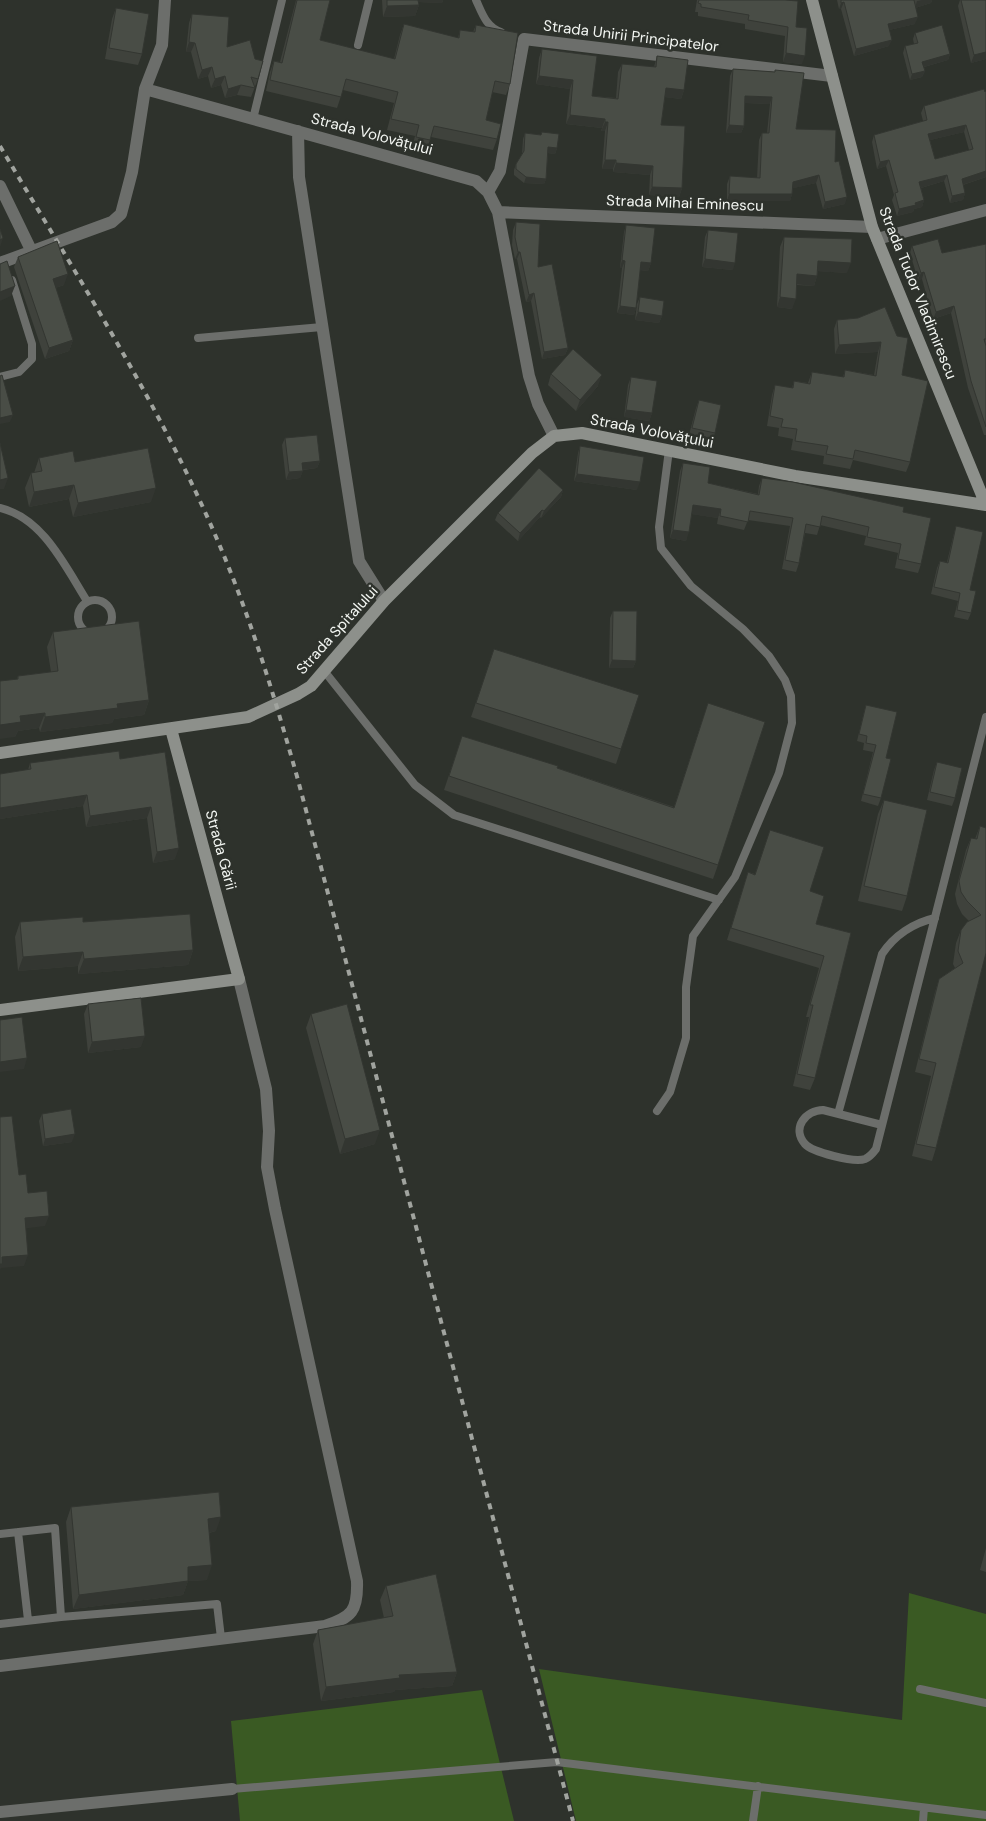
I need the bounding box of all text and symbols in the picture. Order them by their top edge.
street label: Strada Unirii Principatelor [542,15,720,57]
street label: Strada Volovățului [309,108,435,160]
street label: Strada Mihai Eminescu [606,190,764,216]
street label: Strada Tudor Vladimirescu [874,204,962,382]
street label: Strada Volovățului [589,409,715,453]
street label: Strada Spitalului [292,581,382,679]
street label: Strada Gării [201,808,241,892]

